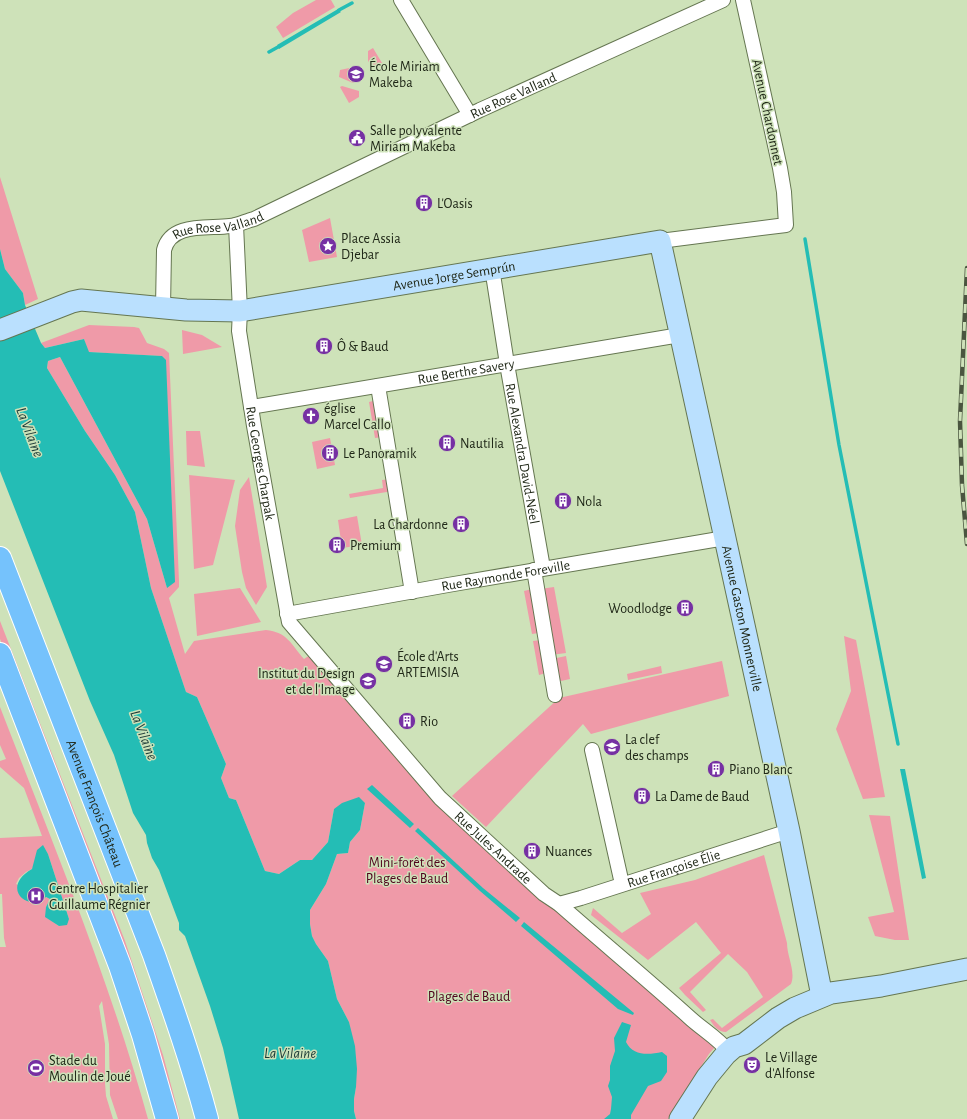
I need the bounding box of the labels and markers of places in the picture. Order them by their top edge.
place label: École Miriam Makeba [369,57,440,90]
school or university icon: École Miriam Makeba [346,64,366,84]
place label: Salle polyvalente Miriam Makeba [370,124,462,154]
public building icon: Salle polyvalente Miriam Makeba [347,128,367,148]
building icon: L'Oasis [414,193,434,213]
place label: L'Oasis [437,197,473,211]
place label: Place Assia Djebar [341,232,401,262]
place icon: Place Assia Djebar [318,236,338,256]
building icon: Ô & Baud [314,336,334,356]
place label: Ô & Baud [337,338,389,354]
place label: église Marcel Callo [324,402,391,432]
church icon: église Marcel Callo [301,406,321,426]
building icon: Nautilia [437,433,457,453]
place label: Nautilia [460,437,505,451]
building icon: Le Panoramik [320,443,340,463]
place label: Le Panoramik [343,447,417,461]
building icon: Nola [553,491,573,511]
place label: Nola [576,495,603,509]
building icon: La Chardonne [451,514,471,534]
place label: La Chardonne [373,518,448,532]
building icon: Premium [327,535,347,555]
place label: Premium [350,539,401,553]
building icon: Woodlodge [675,598,695,618]
place label: Woodlodge [608,602,672,616]
place label: École d'Arts ARTEMISIA [397,647,459,680]
school or university icon: École d'Arts ARTEMISIA [374,654,394,674]
place label: Institut du Design et de l'Image [258,667,355,697]
school or university icon: Institut du Design et de l'Image [358,671,378,691]
building icon: Rio [397,711,417,731]
place label: Rio [420,715,438,729]
place label: La clef des champs [625,733,689,763]
school or university icon: La clef des champs [602,737,622,757]
building icon: Piano Blanc [706,759,726,779]
place label: Piano Blanc [729,763,793,777]
building icon: La Dame de Baud [632,786,652,806]
place label: La Dame de Baud [655,790,749,804]
building icon: Nuances [522,841,542,861]
place label: Nuances [545,845,592,859]
place label: Centre Hospitalier Guillaume Régnier [49,882,150,912]
hospital icon: Centre Hospitalier Guillaume Régnier [26,886,46,906]
place label: Le Village d'Alfonse [765,1051,817,1081]
place label: Stade du Moulin de Joué [49,1054,131,1084]
theatre icon: Le Village d'Alfonse [742,1055,762,1075]
sports icon: Stade du Moulin de Joué [26,1058,46,1078]

